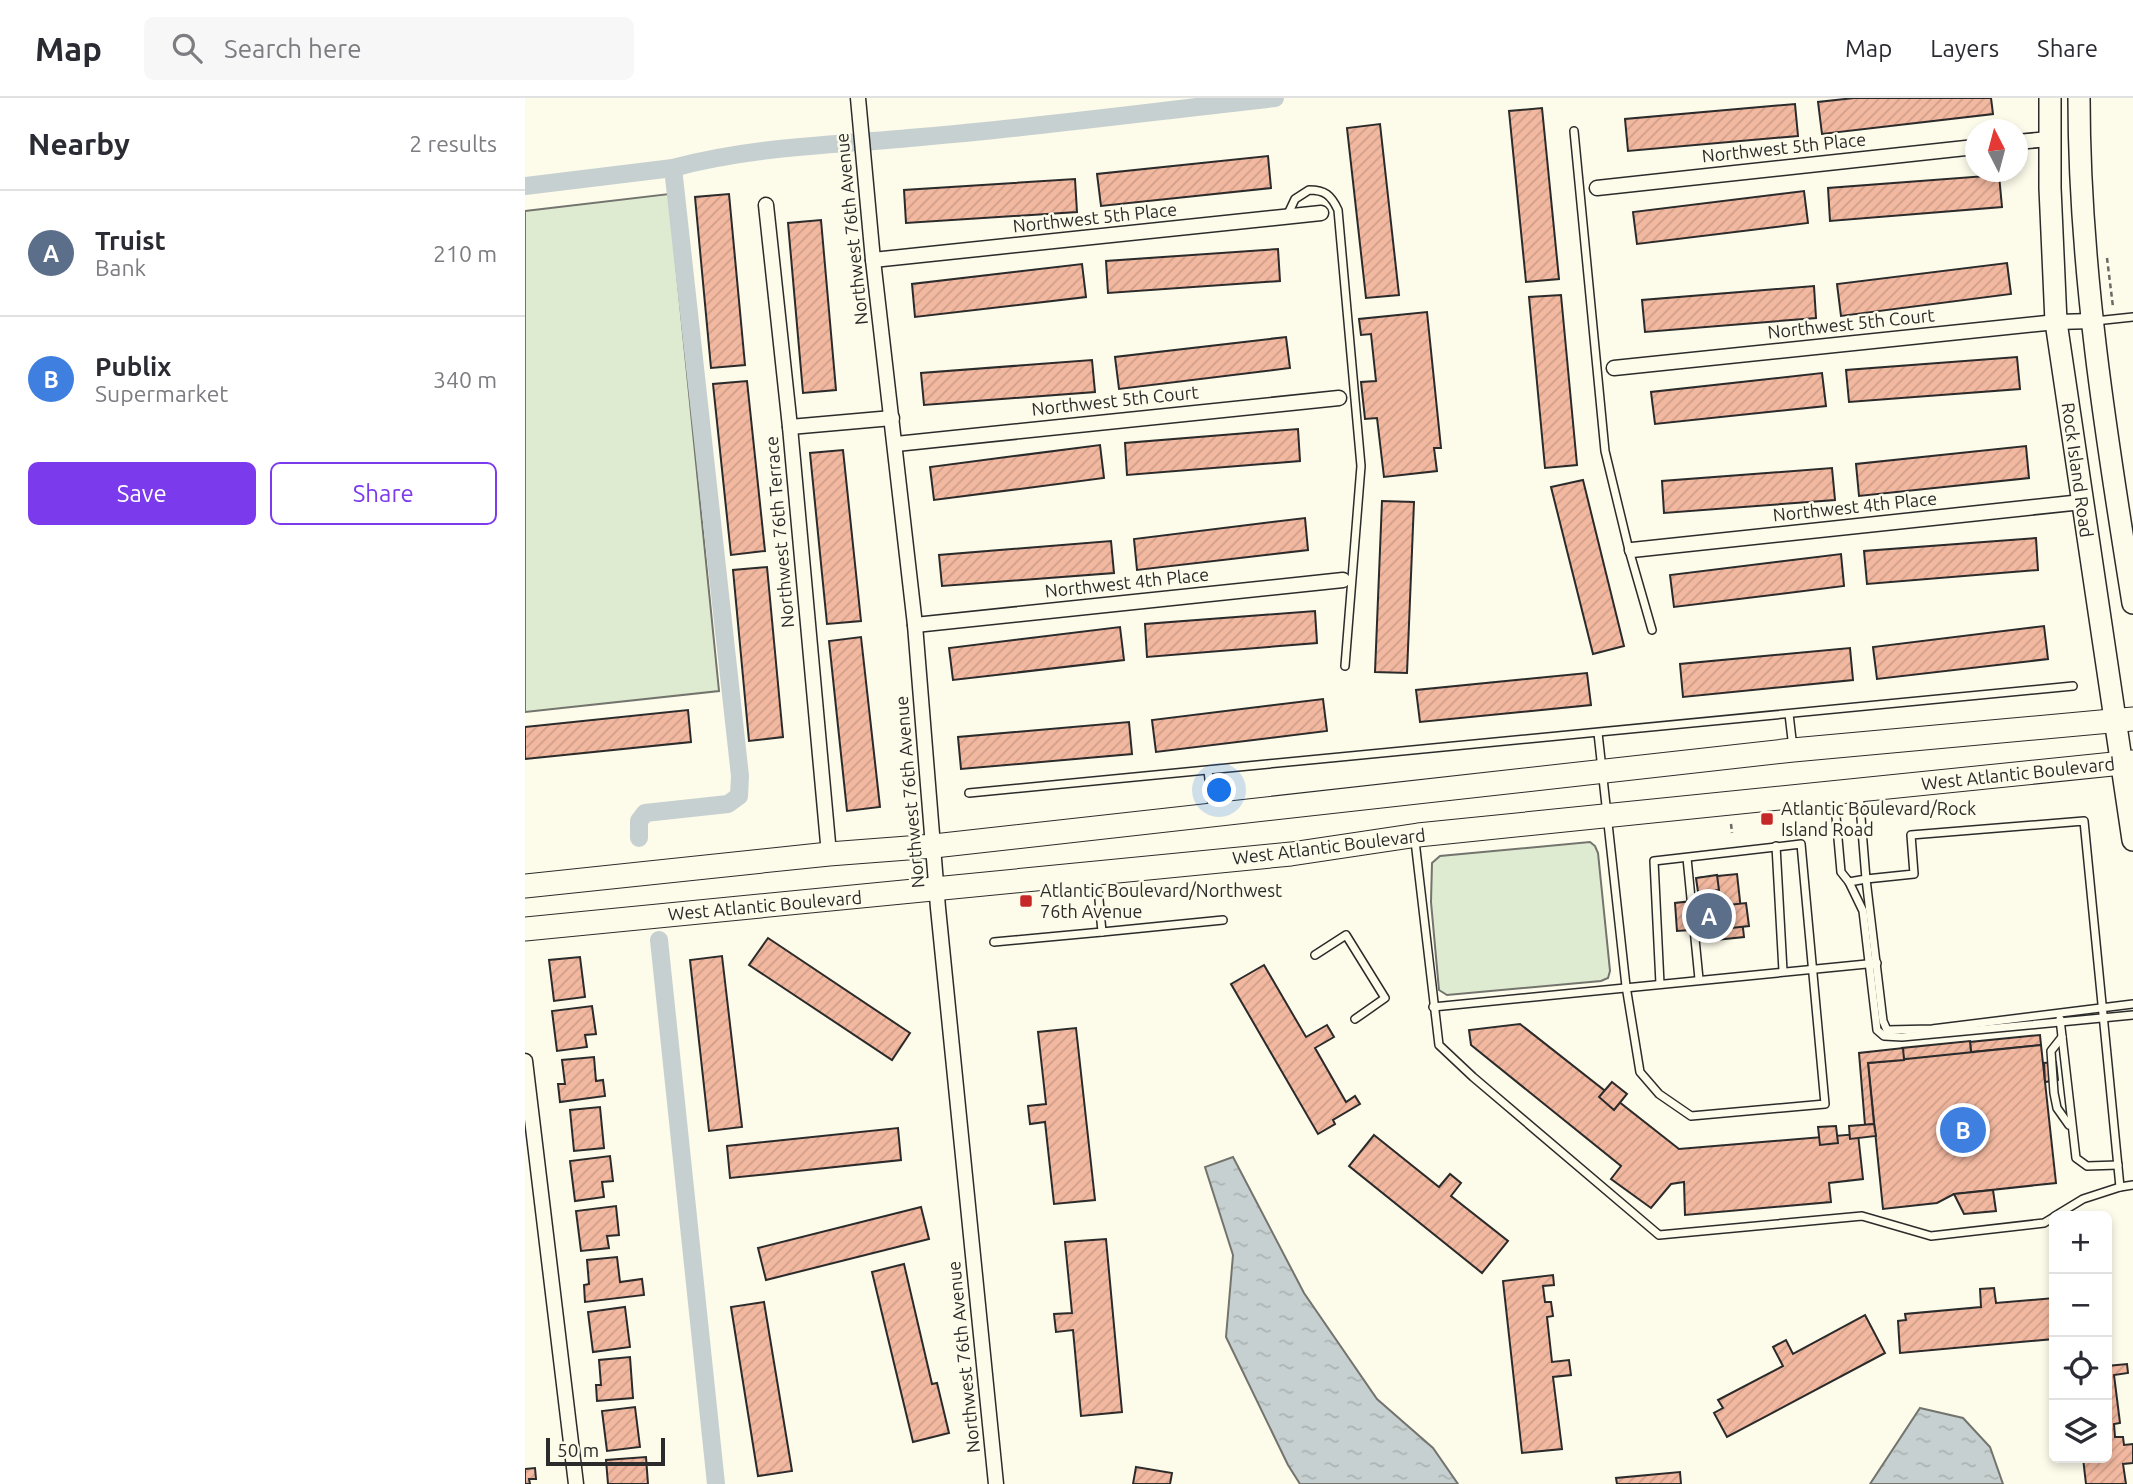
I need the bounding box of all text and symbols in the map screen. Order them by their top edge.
search box [144,17,634,80]
icon: search [168,29,206,67]
text: Map [35,30,102,67]
text: Search here [224,34,362,63]
text: Map [1845,35,1892,62]
text: Layers [1930,35,1999,62]
text: Share [2037,35,2098,62]
north arrow [1965,119,2028,182]
text: Nearby [28,127,130,161]
street label: Northwest 5th Place [1701,128,1867,166]
text: 2 results [409,131,497,156]
street label: Northwest 76th Avenue [831,132,871,326]
street label: Northwest 5th Place [1012,198,1178,236]
text: Truist [95,226,166,255]
text: A [43,241,59,266]
text: 210 m [433,241,497,266]
text: Bank [95,255,146,280]
street label: Northwest 5th Court [1766,304,1935,342]
text: Publix [95,352,171,381]
text: B [43,367,59,392]
text: 340 m [433,367,497,392]
text: Supermarket [95,381,228,406]
street label: Northwest 5th Court [1030,381,1199,419]
street label: Rock Island Road [2059,401,2097,539]
street label: Northwest 76th Terrace [761,435,797,629]
button: Save [28,462,256,525]
button: Share [270,462,497,525]
street label: Northwest 4th Place [1772,487,1938,525]
street label: Northwest 4th Place [1044,563,1210,601]
street label: Northwest 76th Avenue [891,695,927,889]
street label: West Atlantic Boulevard [1920,753,2116,793]
your location [1202,773,1236,807]
place label: Atlantic Boulevard/Rock Island Road [1781,798,1976,839]
marker: Atlantic Boulevard/Rock Island Road [1759,811,1775,827]
street label: West Atlantic Boulevard [1231,824,1427,868]
place label: Atlantic Boulevard/Northwest 76th Avenue [1040,880,1282,921]
street label: West Atlantic Boulevard [667,887,863,923]
pin: A [1686,890,1732,942]
marker: Atlantic Boulevard/Northwest 76th Avenue [1018,893,1034,909]
pin: B [1940,1104,1986,1156]
map controls [2049,1211,2112,1463]
button: + [2049,1211,2112,1274]
street label: Northwest 76th Avenue [943,1260,983,1454]
button: − [2049,1274,2112,1337]
button: locate [2049,1337,2112,1400]
button: layers [2049,1400,2112,1463]
scale bar [546,1435,665,1467]
text: 50 m [557,1439,599,1461]

